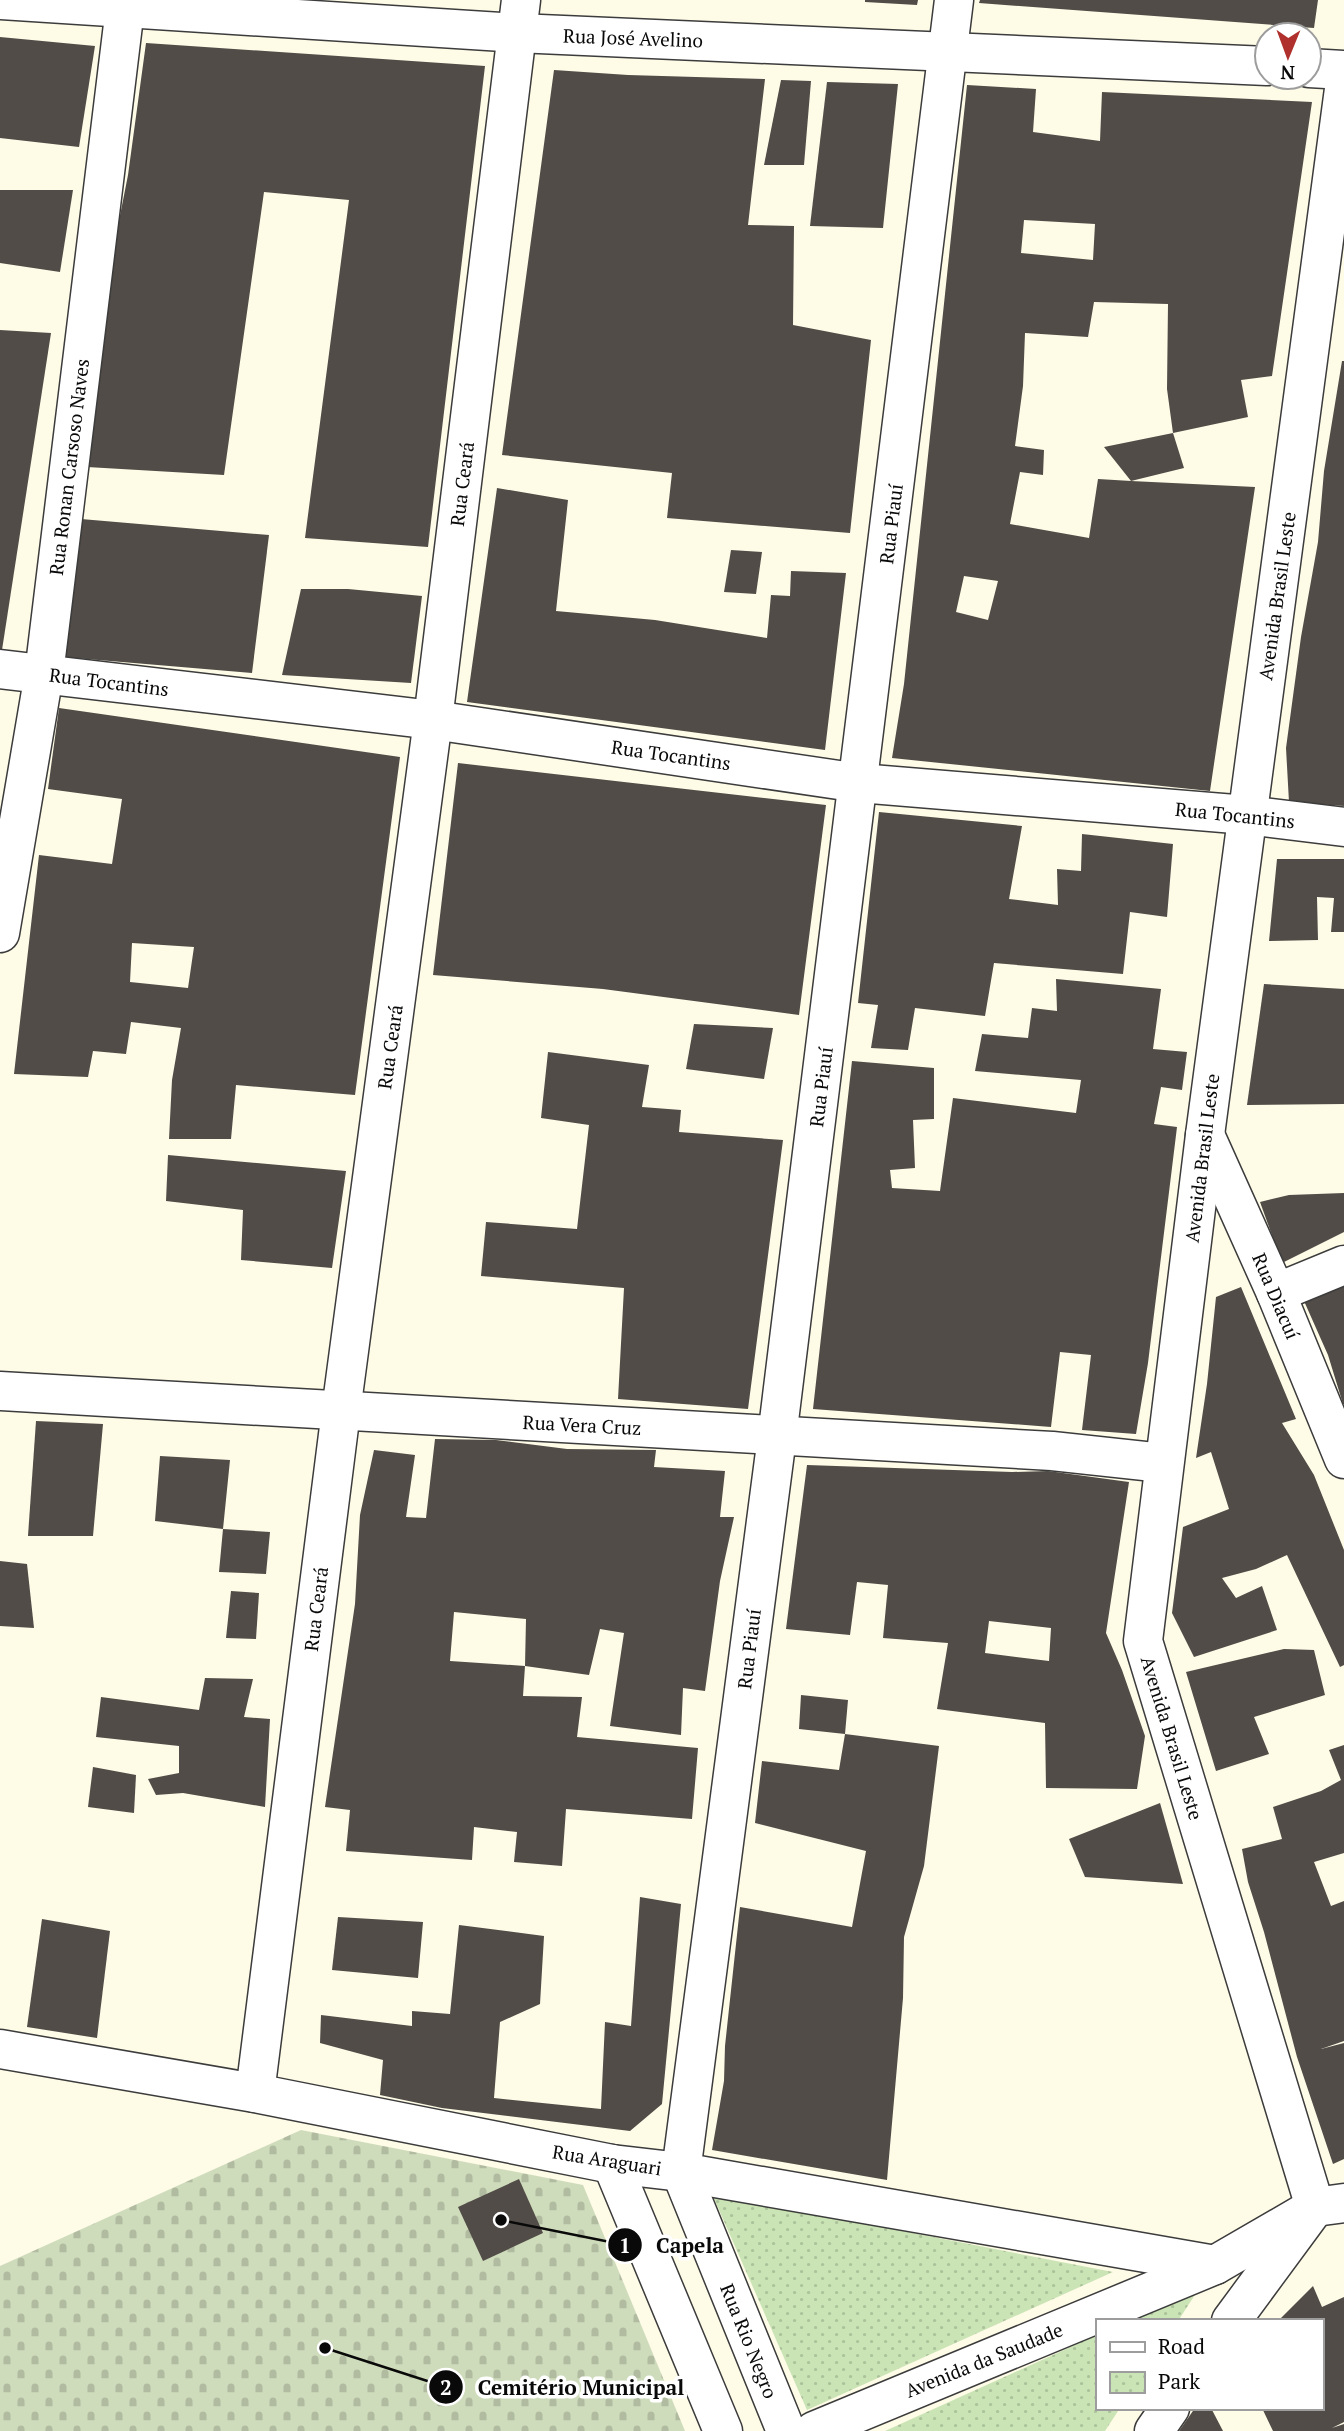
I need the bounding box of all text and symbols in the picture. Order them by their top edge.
north arrow [1253,21,1323,91]
street label: Rua José Avelino [563,23,703,52]
text: N [1280,61,1295,86]
street label: Rua Ronan Carsoso Naves [43,357,94,577]
street label: Rua Ceará [444,440,479,528]
street label: Rua Piauí [873,482,908,565]
street label: Avenida Brasil Leste [1252,510,1301,682]
street label: Rua Tocantins [48,662,170,701]
street label: Rua Tocantins [610,734,732,775]
street label: Rua Tocantins [1174,796,1296,833]
street label: Rua Ceará [371,1003,408,1091]
street label: Rua Piauí [803,1045,838,1128]
street label: Avenida Brasil Leste [1179,1072,1224,1244]
street label: Rua Diacuí [1247,1249,1306,1343]
street label: Rua Vera Cruz [522,1409,642,1440]
street label: Rua Ceará [298,1565,333,1653]
street label: Rua Piauí [731,1607,766,1690]
street label: Avenida Brasil Leste [1136,1653,1209,1823]
street label: Rua Araguari [551,2139,663,2180]
callout: Capela [607,2224,738,2266]
text: 1 [619,2231,631,2259]
text: Capela [656,2231,724,2259]
street label: Rua Rio Negro [715,2280,784,2402]
street label: Avenida da Saudade [901,2316,1066,2403]
legend [1096,2319,1323,2410]
text: Road [1158,2332,1205,2360]
callout: Cemitério Municipal [428,2366,698,2408]
text: Park [1158,2367,1200,2395]
text: 2 [440,2373,452,2401]
text: Cemitério Municipal [478,2373,684,2401]

